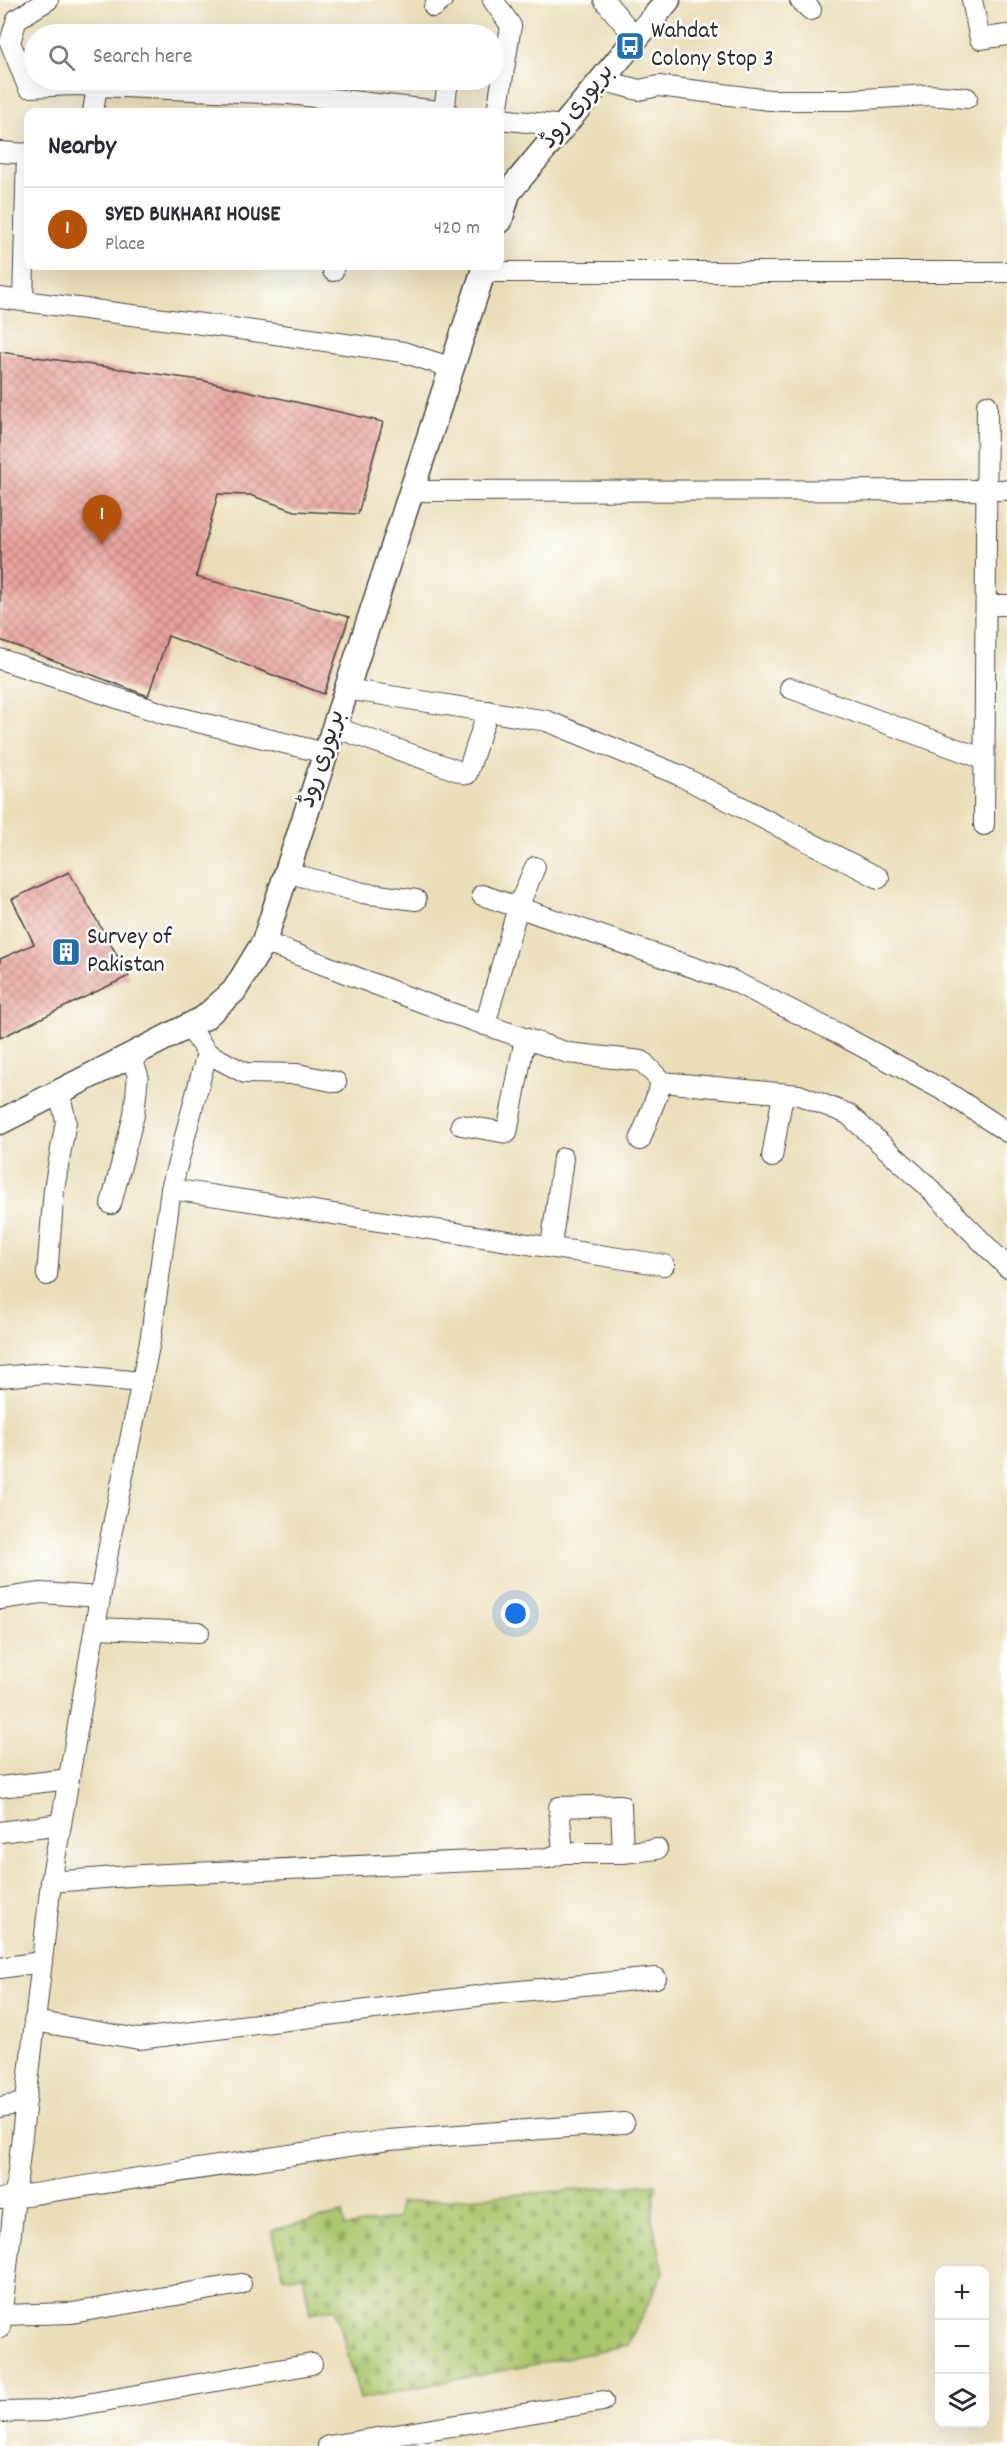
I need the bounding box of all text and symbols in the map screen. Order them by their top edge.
place label: Wahdat Colony Stop 3 [651,15,774,77]
search box [24,24,504,90]
bus stop icon: Wahdat Colony Stop 3 [614,30,646,62]
icon: search [45,41,78,74]
text: Search here [93,42,192,73]
street label: بریوری روڈ [533,57,623,157]
text: Nearby [48,129,116,166]
text: SYED BUKHARI HOUSE [105,200,280,231]
text: 1 [65,215,70,243]
text: 420 m [434,215,480,243]
text: Place [105,231,145,259]
pin: 1 [82,496,122,545]
street label: بریوری روڈ [291,706,355,812]
place label: Survey of Pakistan [87,921,172,983]
building icon: Survey of Pakistan [50,936,82,968]
your location [501,1599,530,1628]
map controls [935,2266,989,2428]
button: + [935,2266,989,2320]
button: − [935,2320,989,2374]
button: layers [935,2374,989,2428]

